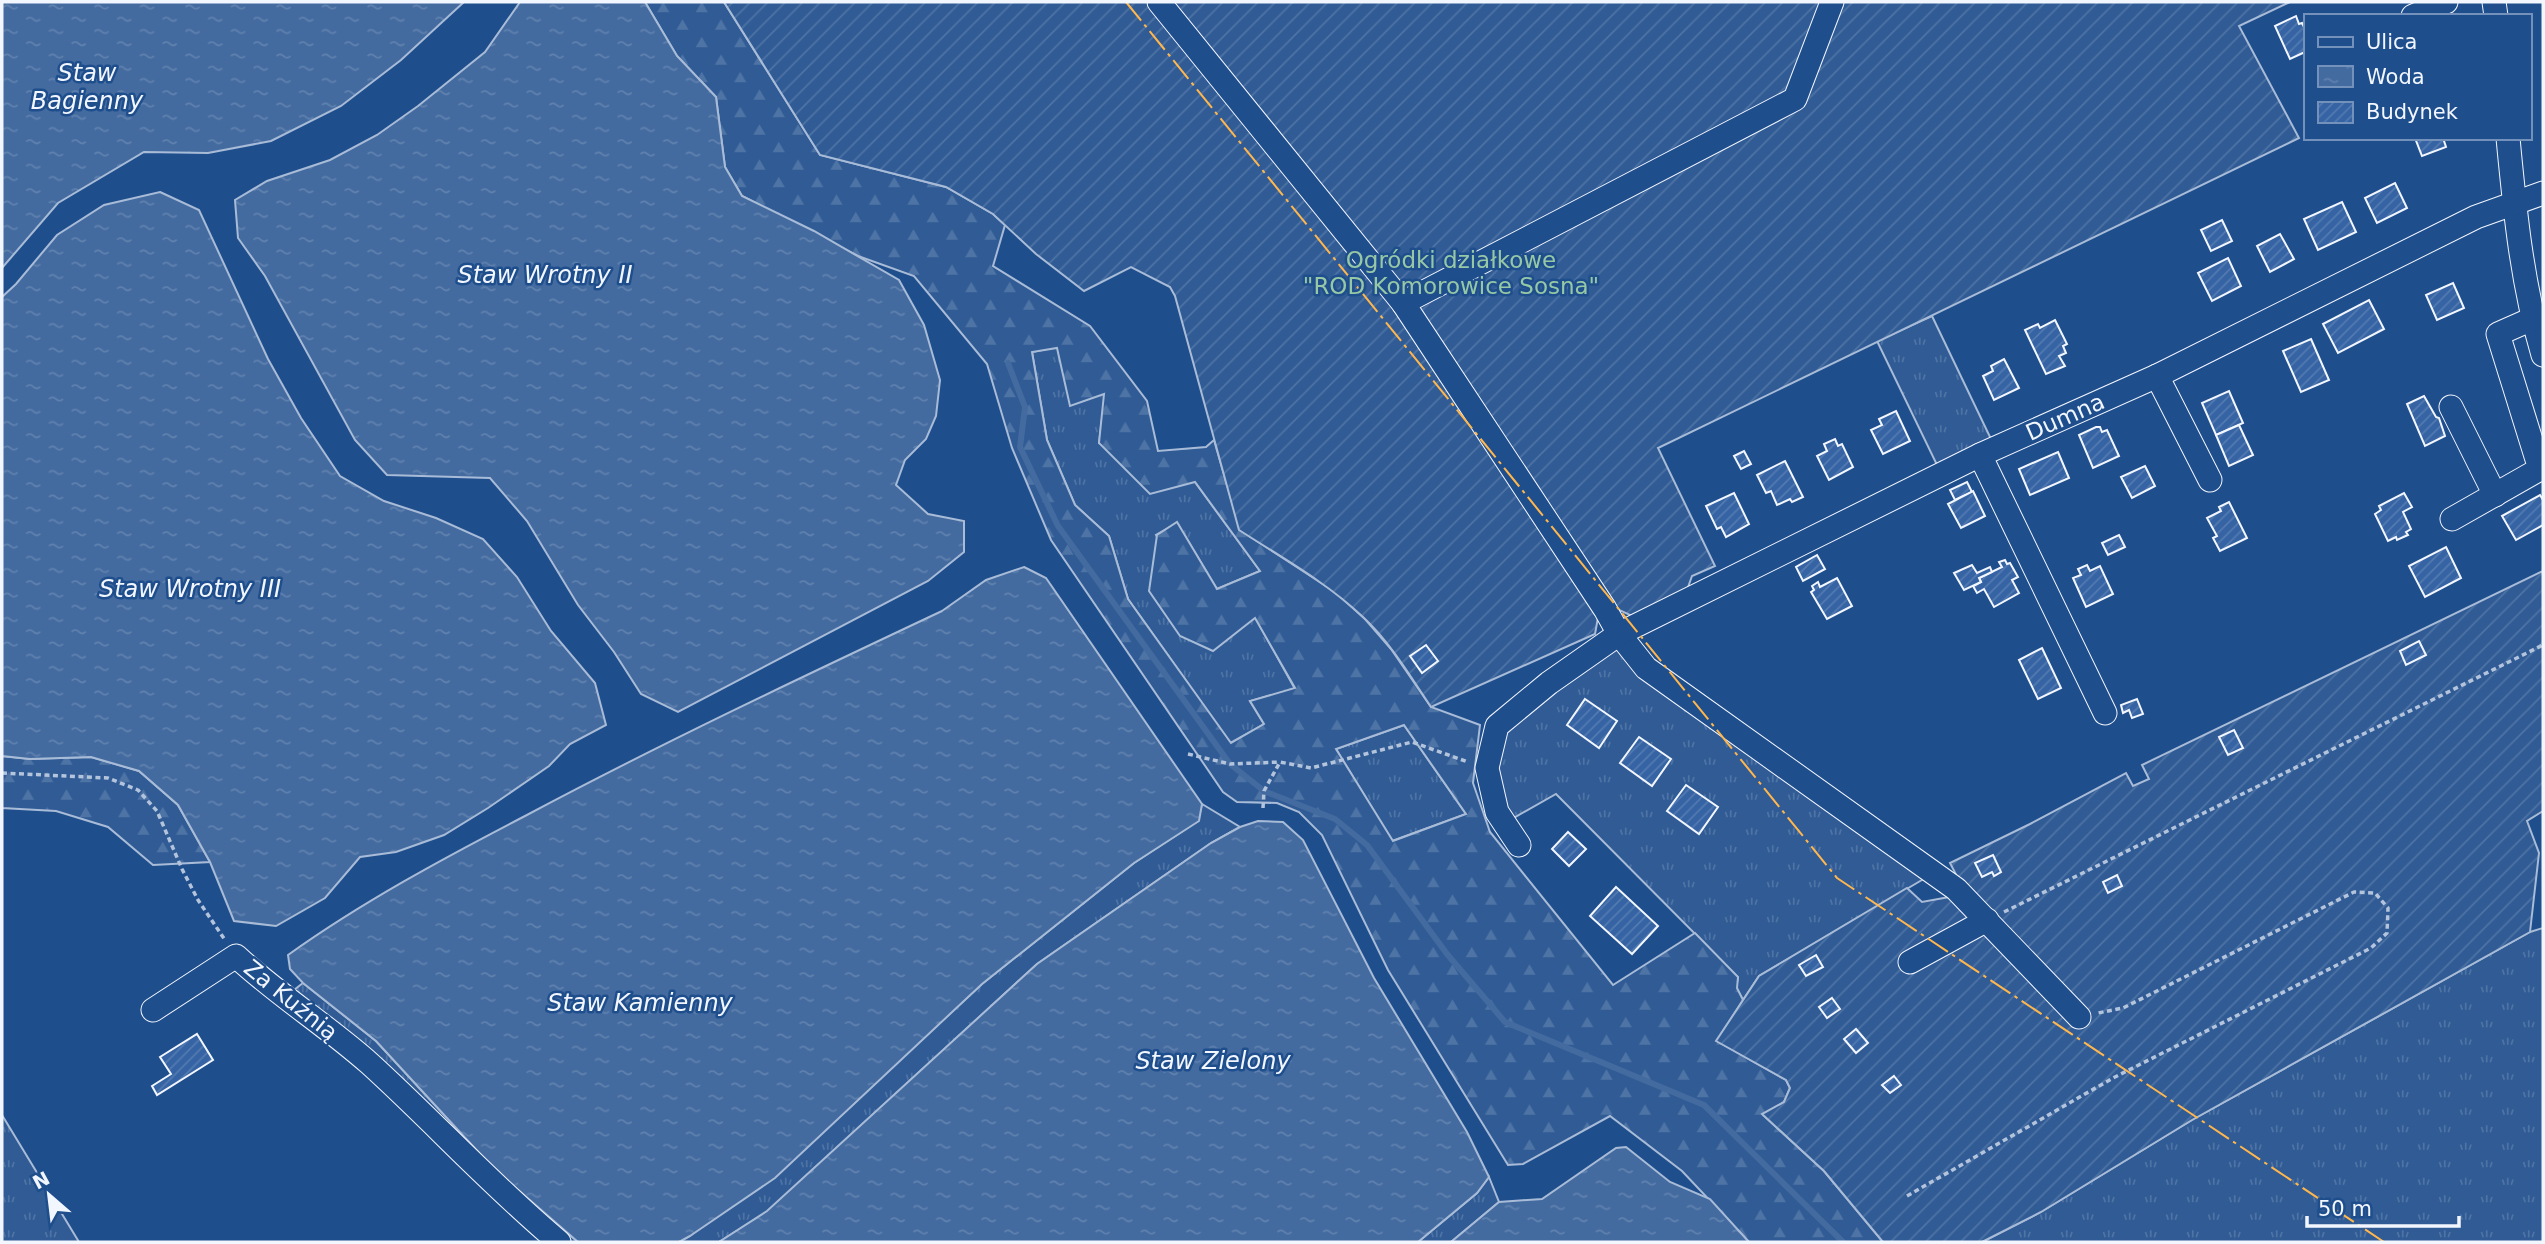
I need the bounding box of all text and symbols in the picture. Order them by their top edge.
legend [2304,14,2531,140]
text: Ulica [2366,30,2417,54]
water label: Staw Bagienny [31,59,144,115]
text: Woda [2366,65,2425,89]
text: Budynek [2366,100,2459,124]
park label: Ogródki działkowe "ROD Komorowice Sosna" [1303,247,1599,299]
water label: Staw Wrotny II [457,261,633,289]
street label: Dumna [2022,388,2108,446]
water label: Staw Wrotny III [99,575,281,603]
street label: Za Kuźnią [239,954,343,1046]
water label: Staw Kamienny [547,989,734,1017]
water label: Staw Zielony [1135,1047,1291,1075]
north arrow [14,1160,84,1230]
text: N [29,1167,53,1193]
scale bar [2307,1184,2459,1228]
text: 50 m [2318,1197,2372,1221]

